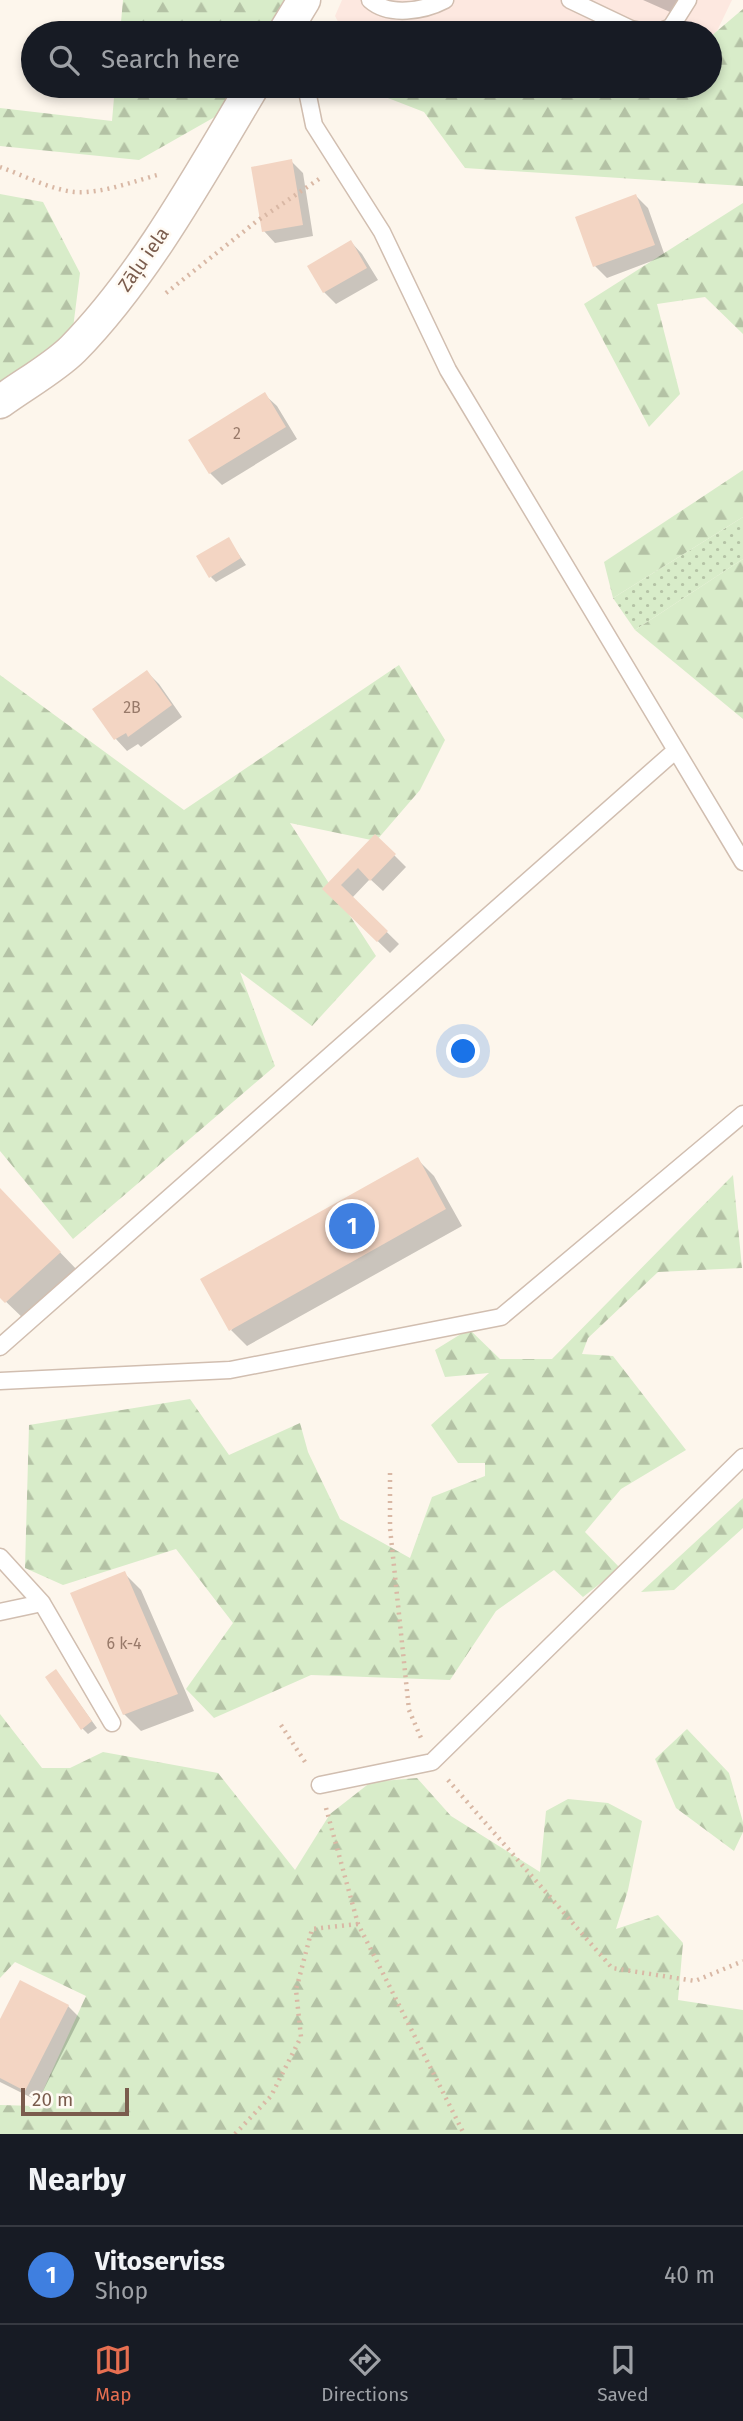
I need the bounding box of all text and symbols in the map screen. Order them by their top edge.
search box [21,21,722,98]
icon: search [45,41,83,79]
text: Search here [101,44,240,75]
street label: Zāļu iela [113,223,175,296]
house number: 2 [233,424,241,443]
house number: 2B [123,698,141,717]
your location [446,1034,480,1068]
pin: 1 [329,1200,375,1252]
house number: 6 k-4 [106,1634,142,1653]
scale bar [21,2085,130,2117]
text: 20 m [32,2088,73,2111]
text: Nearby [28,2162,126,2198]
text: Vitoserviss [95,2246,225,2277]
text: 1 [46,2261,56,2289]
text: 40 m [664,2261,715,2289]
text: Shop [95,2277,148,2305]
tab: Map [94,2341,132,2406]
tab: Directions [321,2341,408,2406]
tab: Saved [597,2341,649,2406]

